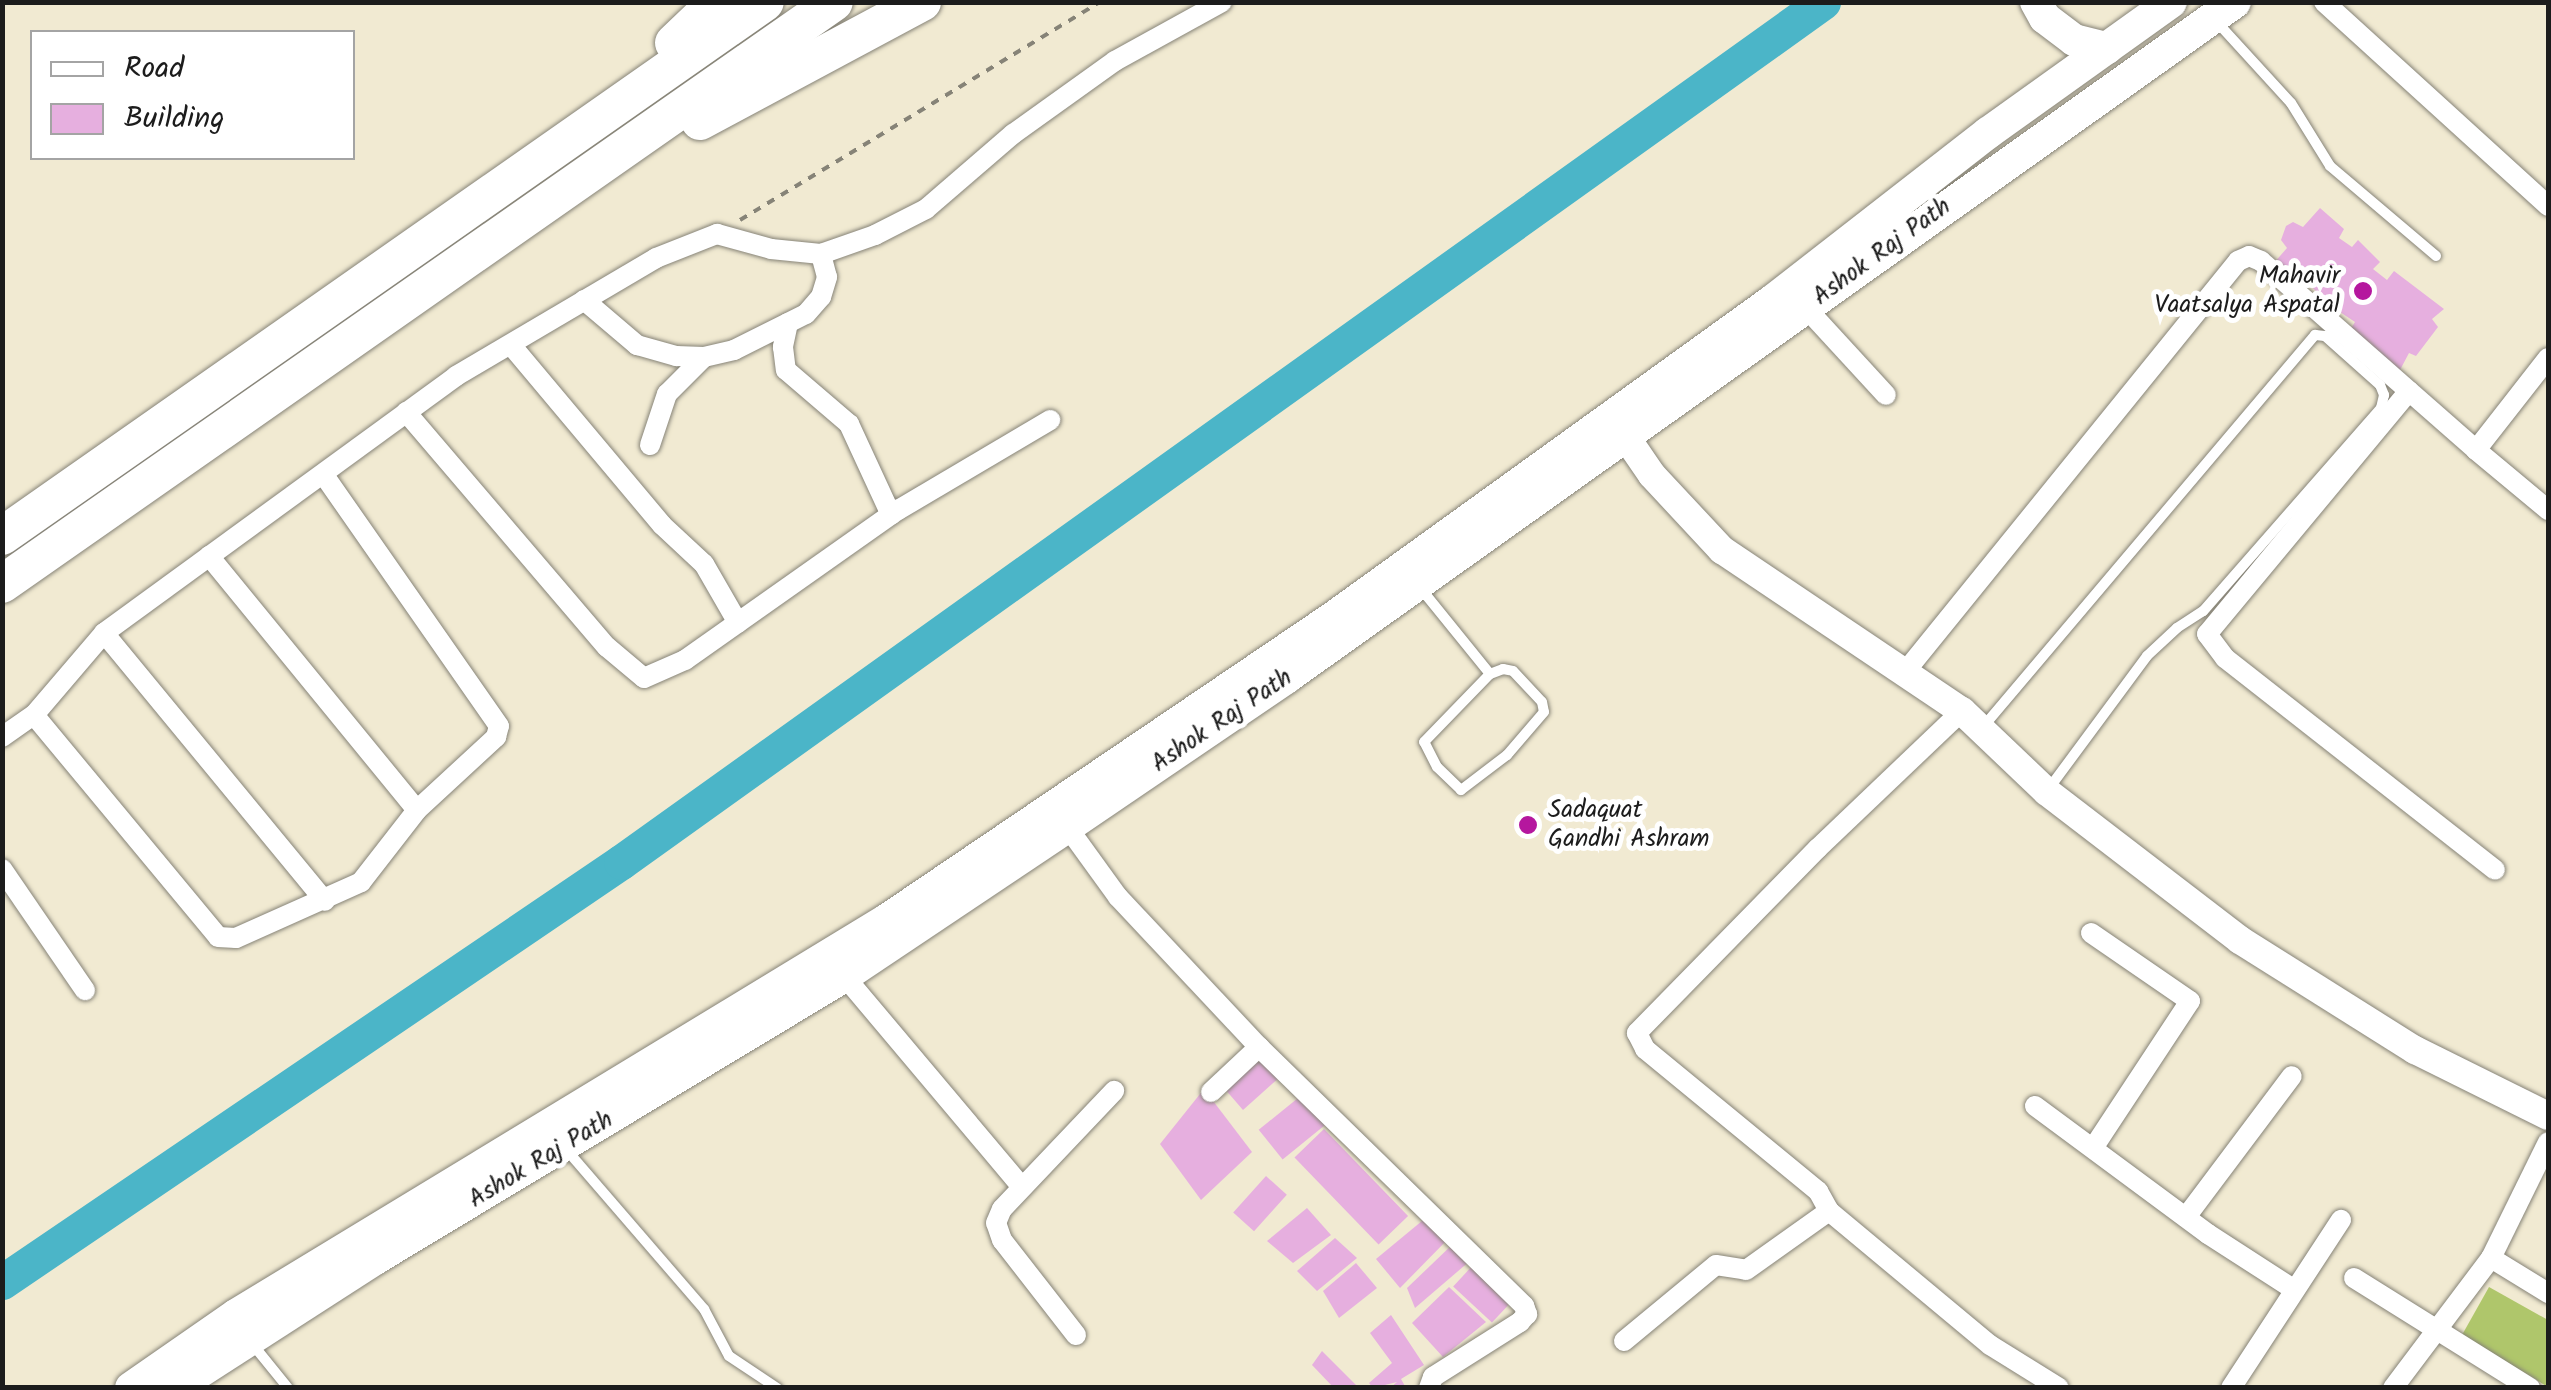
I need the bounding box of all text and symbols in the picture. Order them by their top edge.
legend [30,30,355,160]
text: Road [124,45,184,93]
text: Building [124,95,224,143]
street label: Ashok Raj Path [1807,192,1957,312]
place label: Mahavir Vaatsalya Aspatal [2155,262,2340,321]
marker: Mahavir Vaatsalya Aspatal [2350,278,2376,304]
street label: Ashok Raj Path [1146,663,1298,779]
place label: Sadaquat Gandhi Ashram [1548,796,1709,855]
marker: Sadaquat Gandhi Ashram [1517,814,1539,836]
street label: Ashok Raj Path [463,1105,619,1215]

